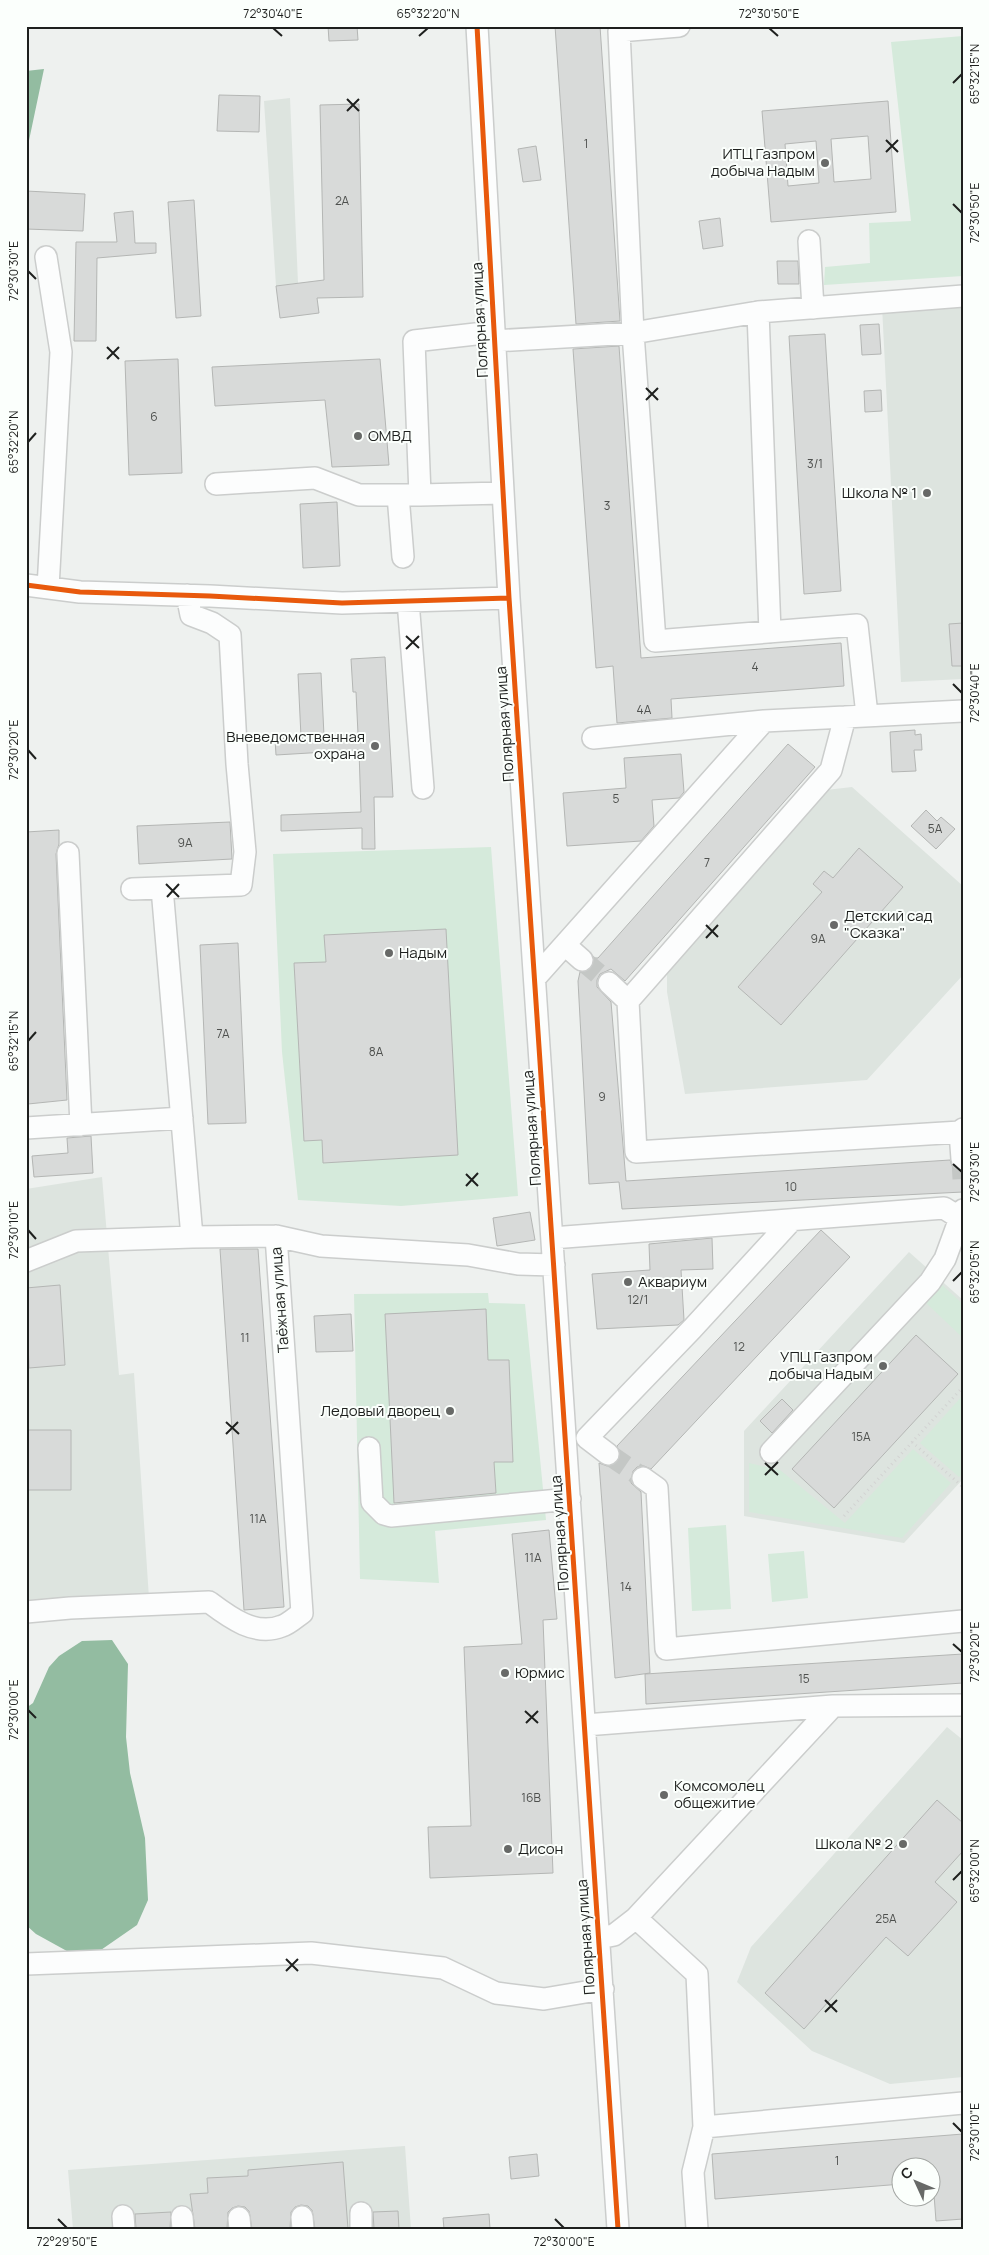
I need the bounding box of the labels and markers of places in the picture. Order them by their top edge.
place label: ИТЦ Газпром добыча Надым [711,143,815,181]
marker: ИТЦ Газпром добыча Надым [819,157,831,169]
place label: ОМВД [368,425,412,446]
marker: ОМВД [352,430,364,442]
place label: Школа № 1 [842,482,917,503]
marker: Школа № 1 [921,487,933,499]
place label: Вневедомственная охрана [226,726,365,764]
marker: Вневедомственная охрана [369,740,381,752]
place label: Детский сад "Сказка" [844,905,933,943]
marker: Детский сад "Сказка" [828,919,840,931]
place label: Надым [399,942,447,963]
marker: Надым [383,947,395,959]
place label: Аквариум [638,1271,707,1292]
marker: Аквариум [622,1276,634,1288]
place label: УПЦ Газпром добыча Надым [769,1346,873,1384]
marker: УПЦ Газпром добыча Надым [877,1360,889,1372]
place label: Ледовый дворец [320,1400,441,1421]
marker: Ледовый дворец [444,1405,456,1417]
place label: Юрмис [515,1662,565,1683]
marker: Юрмис [499,1667,511,1679]
place label: Комсомолец общежитие [674,1775,765,1813]
marker: Комсомолец общежитие [658,1789,670,1801]
place label: Школа № 2 [815,1833,893,1854]
place label: Дисон [518,1838,563,1859]
marker: Школа № 2 [897,1838,909,1850]
marker: Дисон [502,1843,514,1855]

